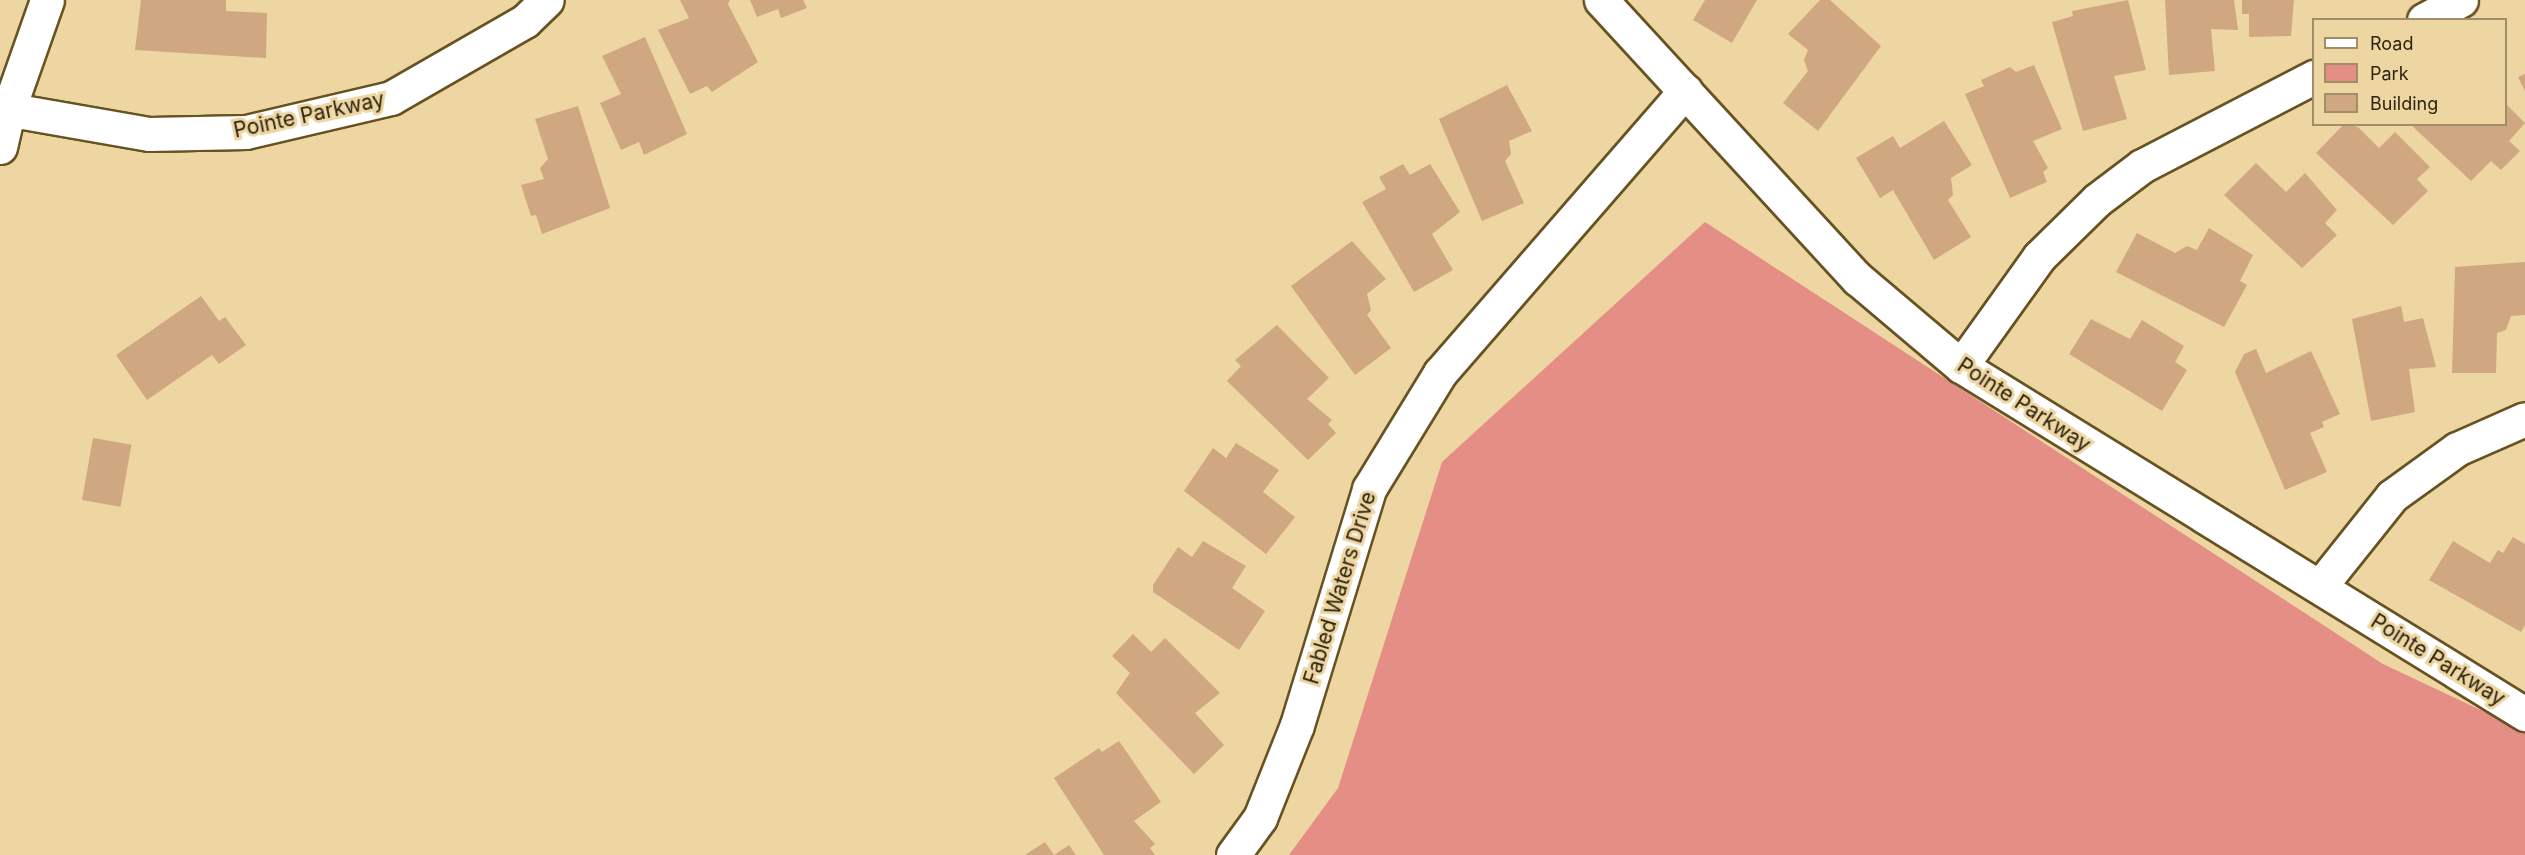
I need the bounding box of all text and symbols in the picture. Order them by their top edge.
legend [2312,18,2507,126]
text: Road [2370,33,2413,54]
text: Park [2370,63,2409,84]
street label: Pointe Parkway [231,87,387,143]
text: Building [2370,93,2438,114]
street label: Pointe Parkway [1953,353,2095,457]
street label: Fabled Waters Drive [1299,489,1381,687]
street label: Pointe Parkway [2366,609,2510,711]

